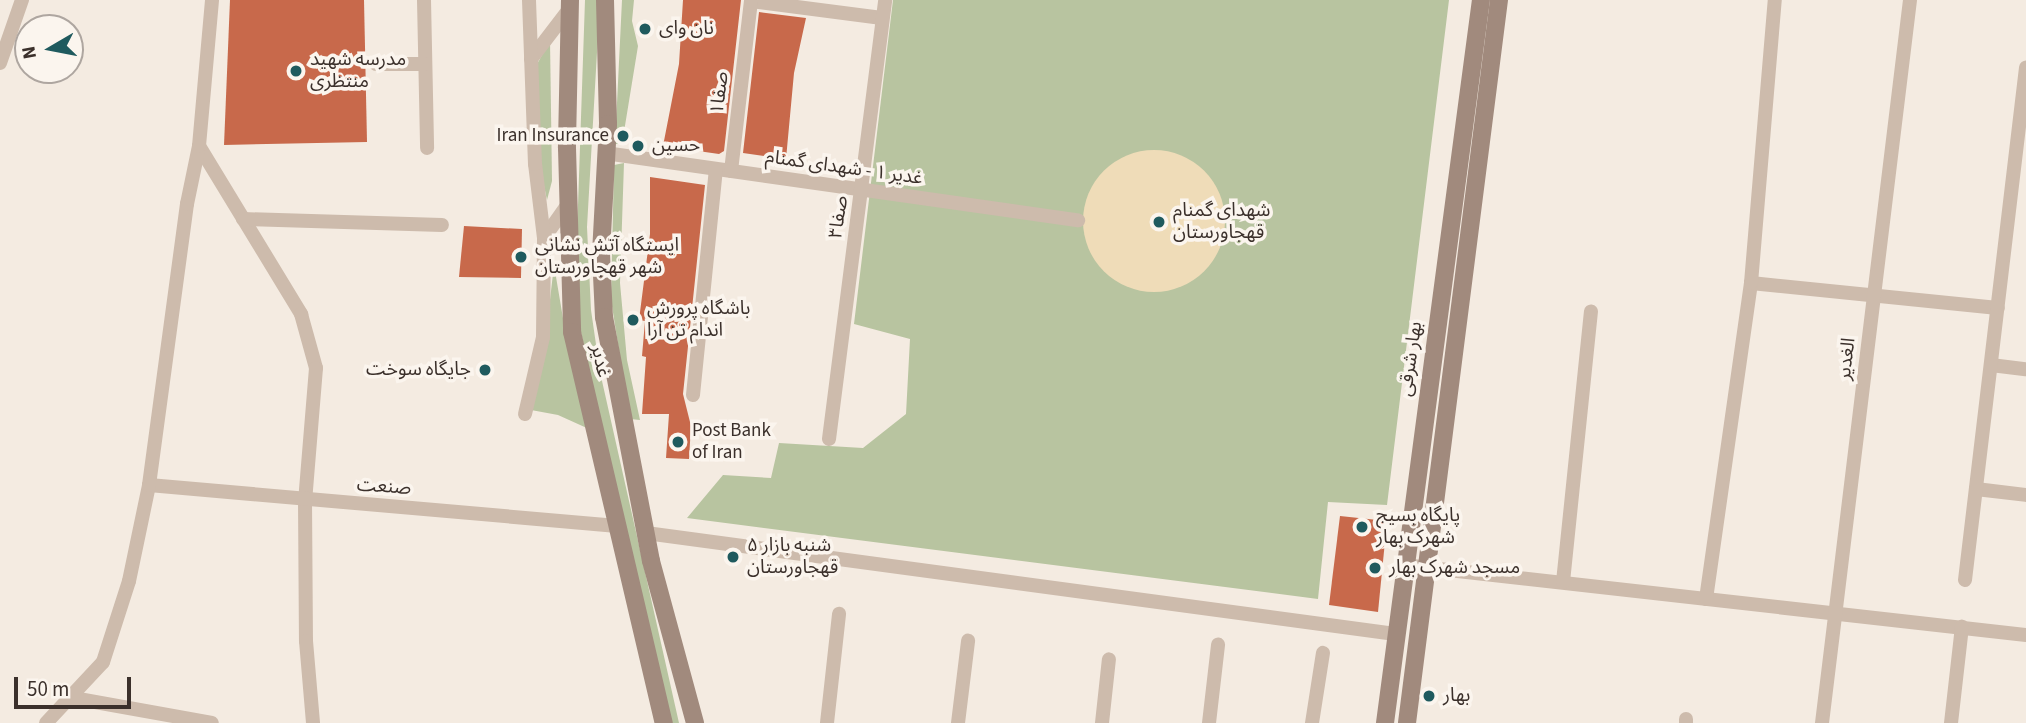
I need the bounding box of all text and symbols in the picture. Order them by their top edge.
north arrow [14,14,84,84]
place label: نان وای [659,18,714,40]
marker: نان وای [637,21,653,37]
text: N [15,44,44,61]
place label: مدرسه شهید منتظری [310,49,406,93]
marker: مدرسه شهید منتظری [288,63,304,79]
street label: صفا۱ [706,70,734,116]
place label: Iran Insurance [497,125,609,147]
marker: Iran Insurance [615,128,631,144]
place label: حسین [652,135,700,157]
marker: حسین [630,138,646,154]
street label: غدیر ۱ - شهدای گمنام [764,146,924,190]
street label: صفا۳ [825,194,853,240]
place label: شهدای گمنام قهجاورستان [1173,200,1270,244]
marker: شهدای گمنام قهجاورستان [1151,214,1167,230]
place label: ایستگاه آتش نشانی شهر قهجاورستان [535,235,679,279]
marker: ایستگاه آتش نشانی شهر قهجاورستان [513,249,529,265]
place label: باشگاه پرورش اندام تن آرا [647,298,750,342]
marker: باشگاه پرورش اندام تن آرا [625,312,641,328]
street label: بهار شرقی [1394,320,1428,398]
street label: الغدیر [1833,336,1861,382]
street label: غدیر [585,343,615,379]
place label: جایگاه سوخت [366,359,471,381]
marker: جایگاه سوخت [477,362,493,378]
place label: Post Bank of Iran [692,420,771,464]
marker: Post Bank of Iran [670,434,686,450]
street label: صنعت [356,474,412,500]
place label: پایگاه بسیج شهرک بهار [1376,505,1460,549]
marker: پایگاه بسیج شهرک بهار [1354,519,1370,535]
place label: ۵ شنبه بازار قهجاورستان [747,535,838,579]
marker: ۵ شنبه بازار قهجاورستان [725,549,741,565]
place label: مسجد شهرک بهار [1389,557,1520,579]
marker: مسجد شهرک بهار [1367,560,1383,576]
scale bar [18,664,135,708]
text: 50 m [27,674,69,704]
place label: بهار [1443,685,1470,707]
marker: بهار [1421,688,1437,704]

